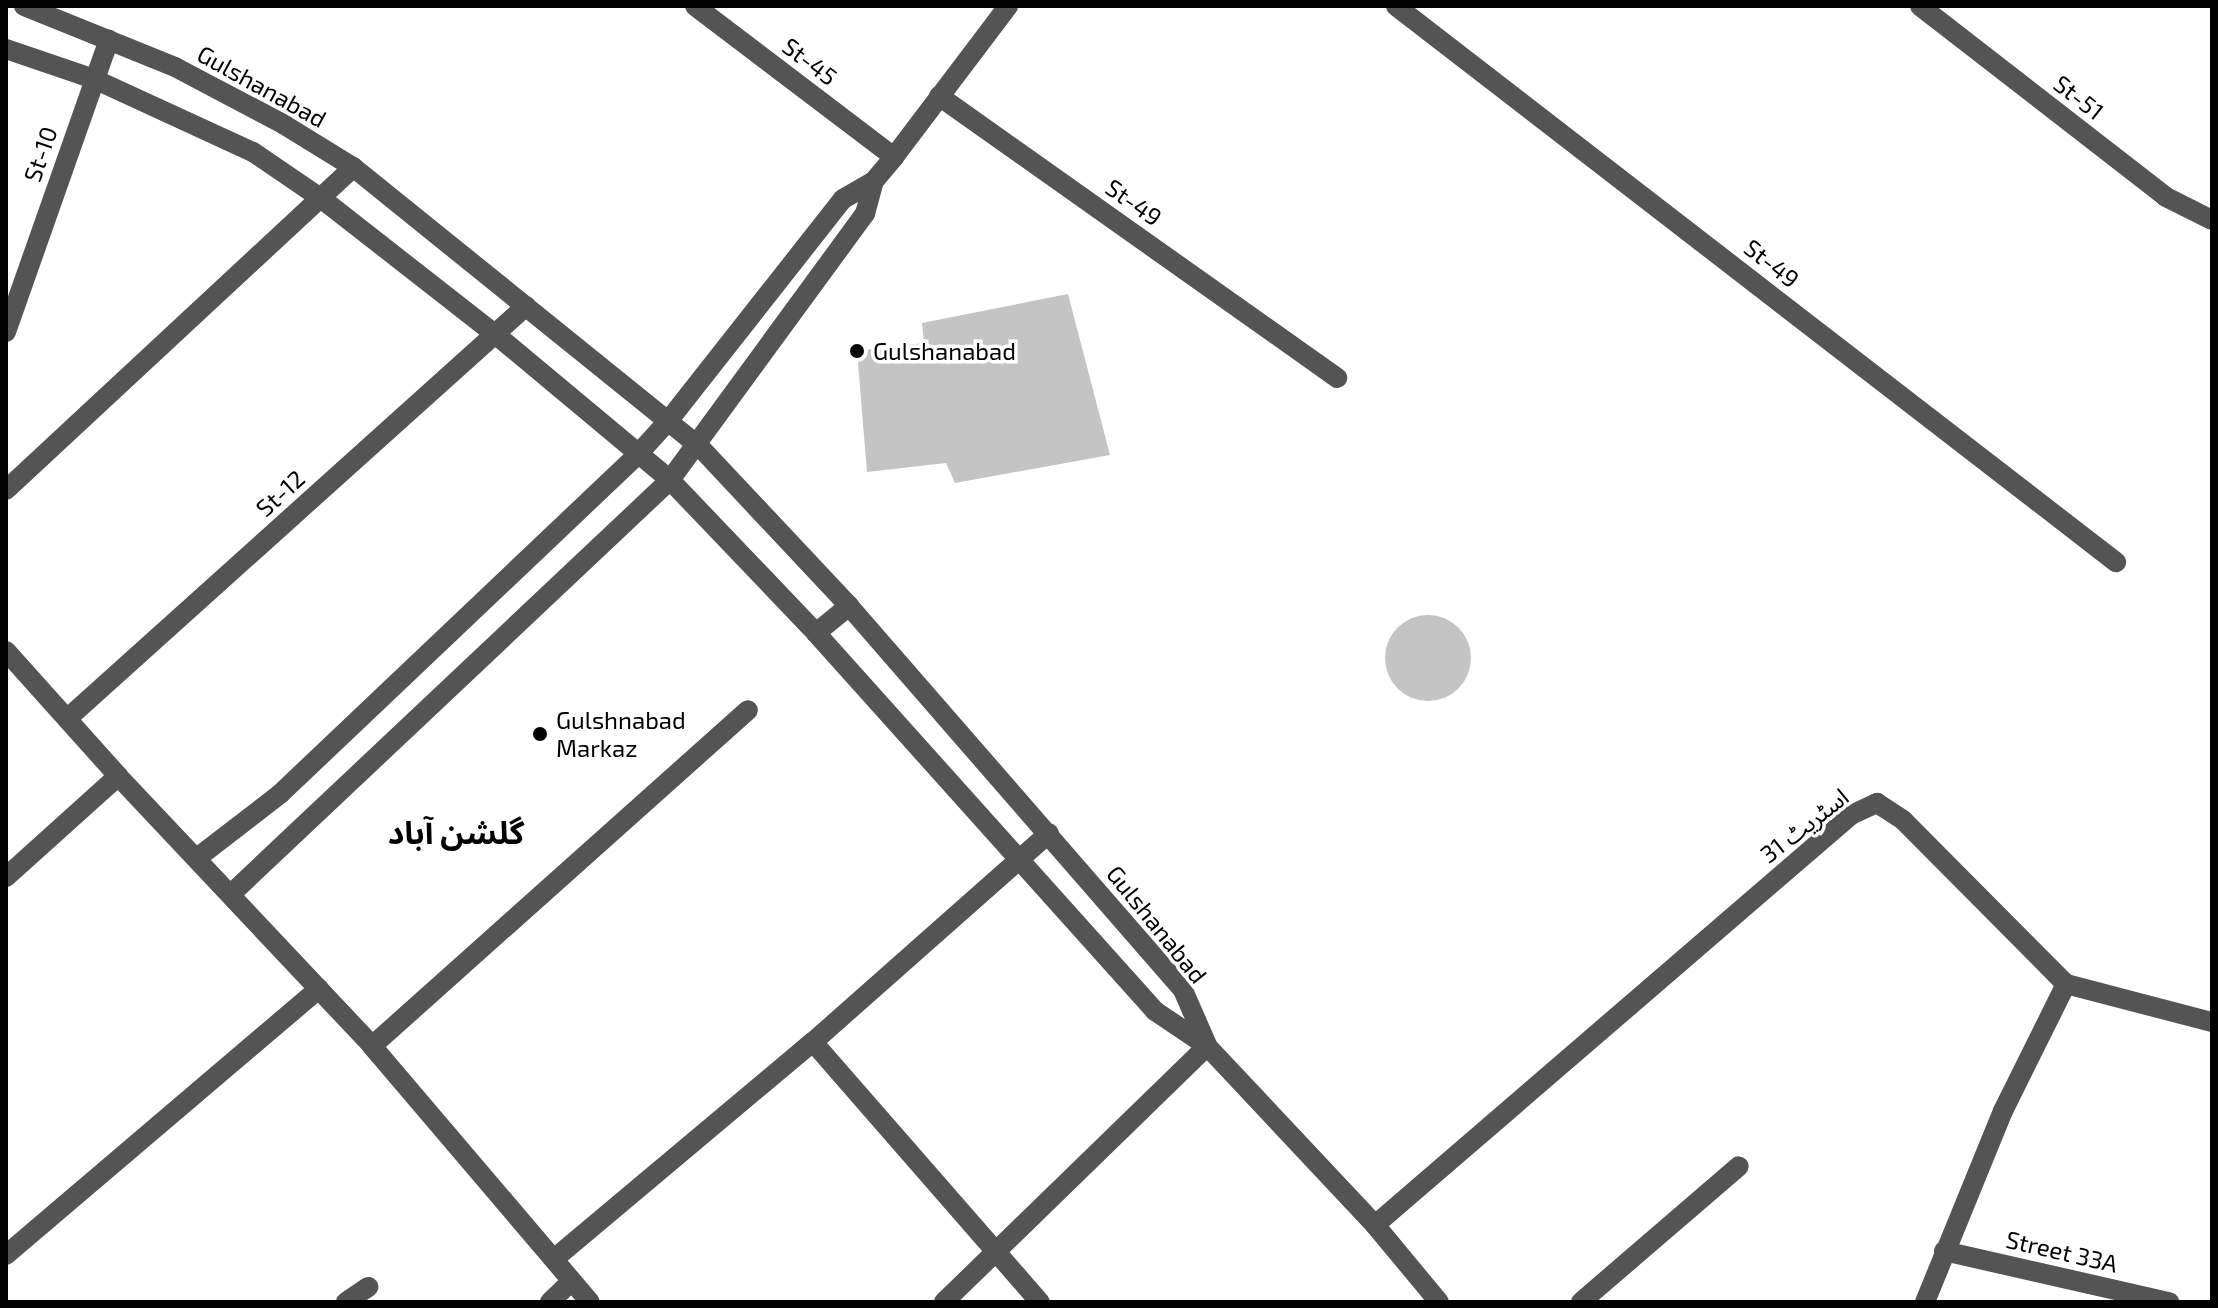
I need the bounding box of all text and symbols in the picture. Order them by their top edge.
street label: St-45 [777,31,843,91]
street label: Gulshanabad [193,39,331,133]
street label: St-51 [2048,69,2110,125]
street label: St-10 [17,123,63,185]
street label: St-49 [1100,173,1168,231]
street label: St-49 [1739,233,1805,293]
place label: Gulshanabad [873,337,1016,365]
marker: Gulshanabad [848,342,866,360]
street label: St-12 [250,464,310,522]
place label: Gulshnabad Markaz [556,706,686,762]
marker: Gulshnabad Markaz [531,725,549,743]
street label: اسٹریٹ 31 [1754,782,1854,868]
district label: گلشن آباد [388,812,524,850]
street label: Gulshanabad [1101,859,1213,989]
street label: Street 33A [2003,1224,2121,1278]

